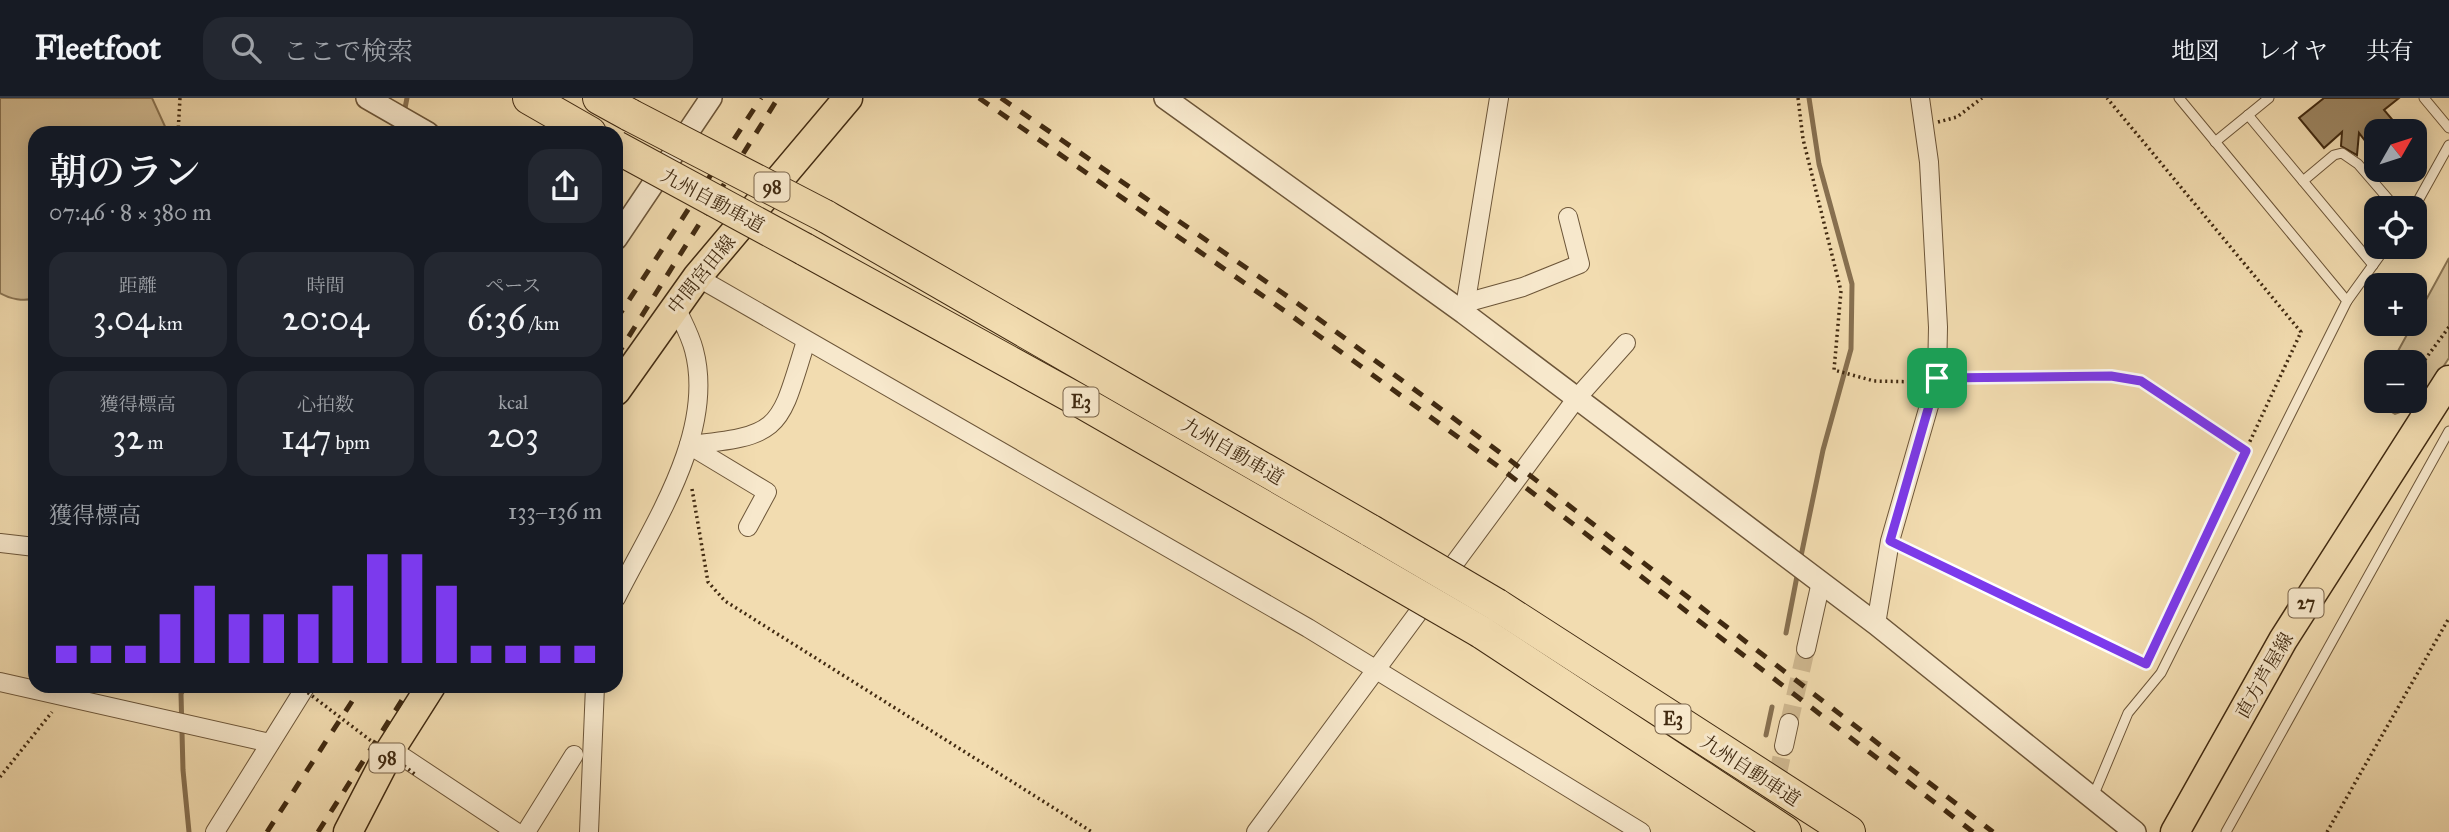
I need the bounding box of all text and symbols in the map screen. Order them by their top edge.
search box [203,17,693,80]
text: Fleetfoot [35,28,161,68]
icon: search [227,29,265,67]
text: ここで検索 [283,35,413,67]
text: 地図 [2171,36,2219,66]
text: レイヤ [2257,36,2328,66]
text: 共有 [2366,36,2414,66]
north arrow [2364,119,2427,182]
map controls [2364,119,2427,413]
text: 朝のラン [49,149,201,195]
button: share [528,149,602,223]
street label: 九州自動車道 [657,164,768,237]
road number: 98 [754,172,790,202]
button: locate [2364,196,2427,259]
text: 07:46 · 8 × 380 m [49,198,212,226]
street label: 中間宮田線 [663,230,740,318]
button: + [2364,273,2427,336]
text: 距離 [119,274,157,297]
text: 時間 [306,274,345,297]
text: ペース [485,274,541,297]
text: 3.04 [93,297,154,340]
text: 20:04 [282,297,369,340]
text: 6:36 [467,297,526,340]
text: km [154,312,183,335]
text: /km [526,312,560,335]
pin [1907,348,1967,408]
button: − [2364,350,2427,413]
icon: arrive [1918,359,1956,397]
road number: E3 [1064,388,1098,416]
text: kcal [498,391,528,414]
text: 獲得標高 [100,393,176,416]
text: 心拍数 [297,393,354,416]
street label: 九州自動車道 [1178,413,1288,490]
text: 203 [487,414,539,457]
text: 32 [112,416,143,459]
text: 147 [281,416,331,459]
text: m [143,431,163,454]
text: bpm [331,431,370,454]
text: 133–136 m [508,497,602,525]
text: 獲得標高 [49,501,141,529]
road number: 27 [2288,588,2324,618]
street label: 直方芦屋線 [2231,628,2298,722]
road number: E3 [1656,704,1690,734]
street label: 九州自動車道 [1697,730,1805,811]
road number: 98 [370,744,404,772]

